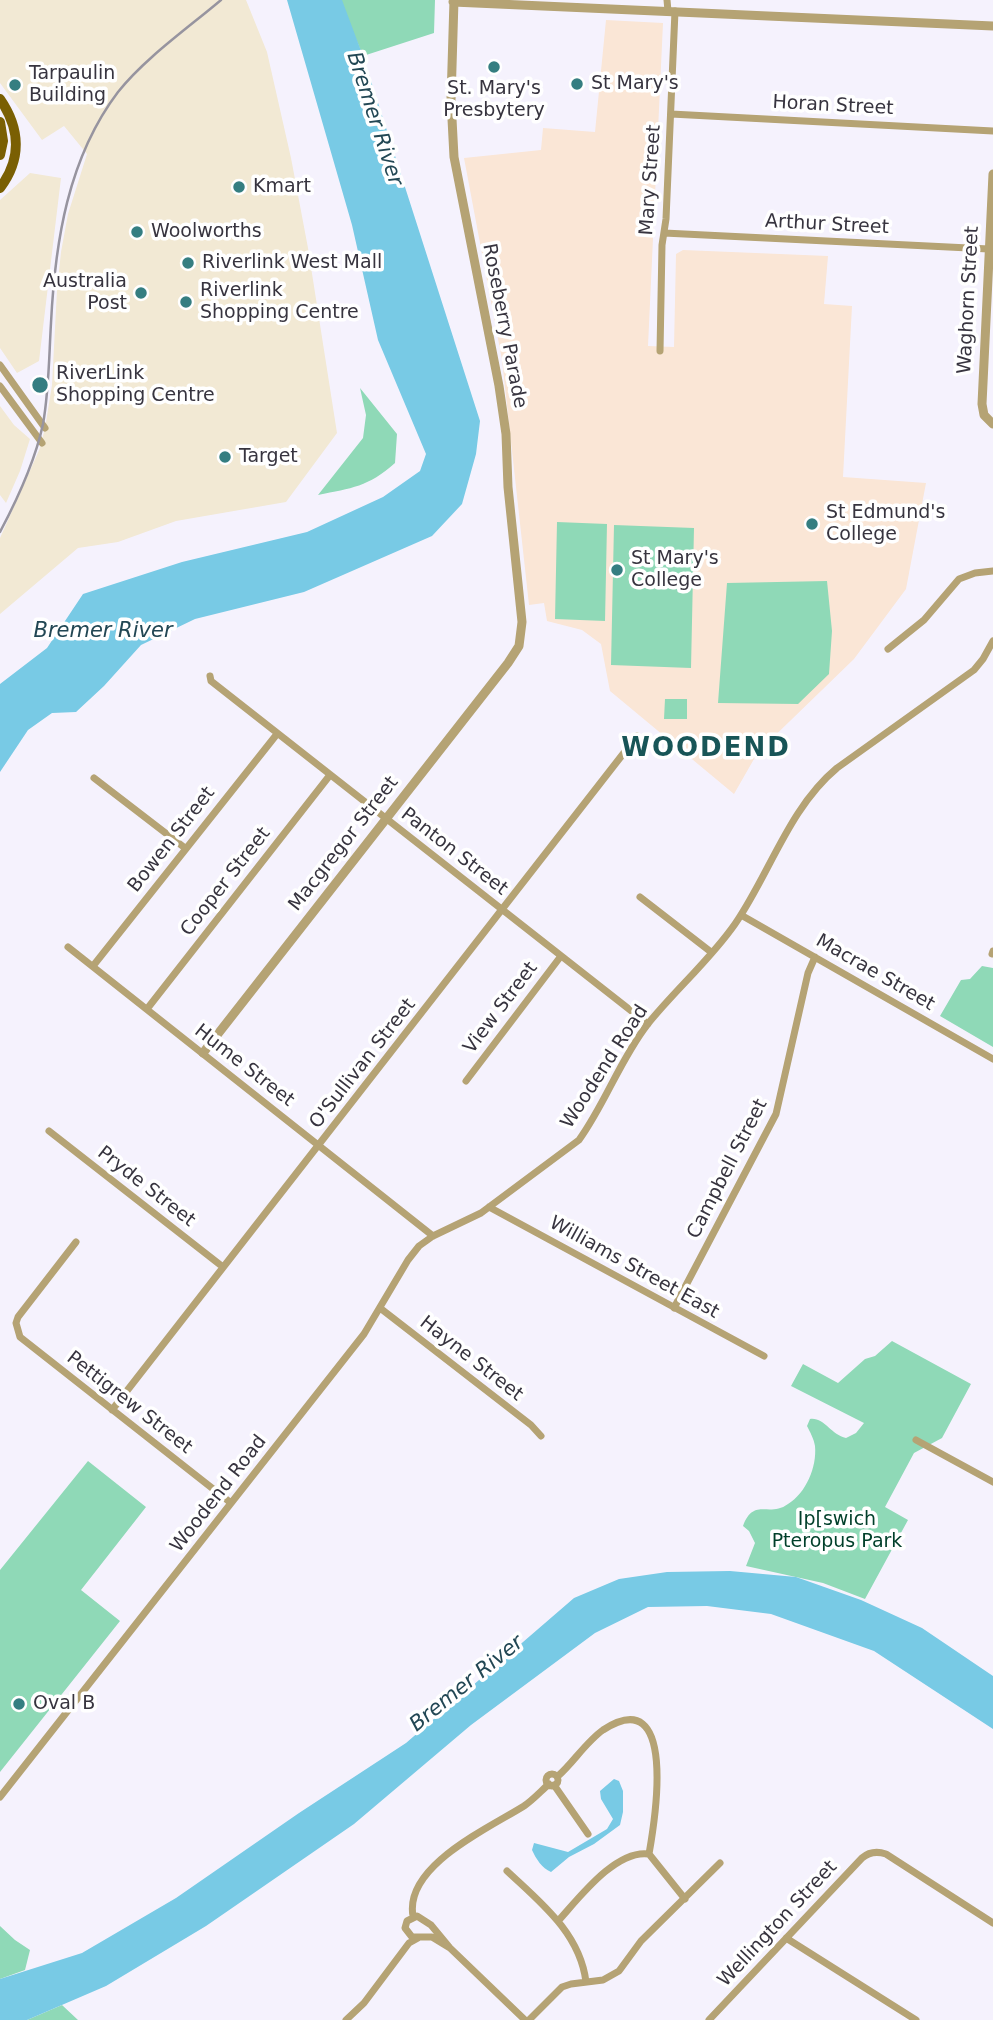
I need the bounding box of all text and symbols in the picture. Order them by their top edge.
water label: Bremer River [341,49,407,189]
marker: St. Mary's Presbytery [486,59,502,75]
place label: Tarpaulin Building [29,63,115,107]
place label: St Mary's [591,73,679,95]
marker: St Mary's [569,76,585,92]
marker: Tarpaulin Building [7,77,23,93]
place label: St. Mary's Presbytery [443,78,545,122]
street label: Horan Street [772,91,894,121]
street label: Mary Street [636,124,666,236]
place label: Kmart [253,176,311,198]
marker: Kmart [231,179,247,195]
street label: Arthur Street [765,210,889,240]
place label: Woolworths [151,221,262,243]
marker: Woolworths [129,224,145,240]
street label: Waghorn Street [954,225,984,375]
street label: Roseberry Parade [477,242,531,410]
place label: Riverlink West Mall [202,252,382,274]
marker: Riverlink West Mall [180,255,196,271]
place label: Australia Post [43,271,127,315]
place label: Riverlink Shopping Centre [200,280,359,324]
marker: Australia Post [133,285,149,301]
marker: Riverlink Shopping Centre [178,294,194,310]
place label: RiverLink Shopping Centre [56,363,215,407]
marker: RiverLink Shopping Centre [30,375,50,395]
place label: Target [239,446,298,468]
marker: Target [217,449,233,465]
place label: St Edmund's College [826,502,945,546]
marker: St Edmund's College [804,516,820,532]
place label: St Mary's College [631,548,719,592]
marker: St Mary's College [609,562,625,578]
water label: Bremer River [33,619,173,645]
district label: WOODEND [622,733,790,765]
street label: Macgregor Street [284,772,404,916]
street label: Bowen Street [124,783,220,897]
street label: Panton Street [396,803,512,901]
street label: Cooper Street [176,823,276,941]
street label: Macrae Street [812,930,938,1016]
street label: View Street [459,958,543,1058]
street label: O'Sullivan Street [305,994,421,1134]
street label: Woodend Road [557,1001,653,1133]
street label: Hume Street [190,1020,298,1112]
street label: Campbell Street [683,1095,773,1243]
street label: Pryde Street [93,1142,199,1232]
street label: Williams Street East [545,1212,723,1324]
street label: Hayne Street [415,1312,527,1406]
street label: Pettigrew Street [62,1347,196,1459]
street label: Woodend Road [166,1431,272,1557]
park label: Ip[swich Pteropus Park [772,1509,902,1553]
water label: Bremer River [405,1630,529,1738]
place label: Oval B [33,1693,95,1715]
marker: Oval B [11,1696,27,1712]
street label: Wellington Street [714,1856,842,1992]

